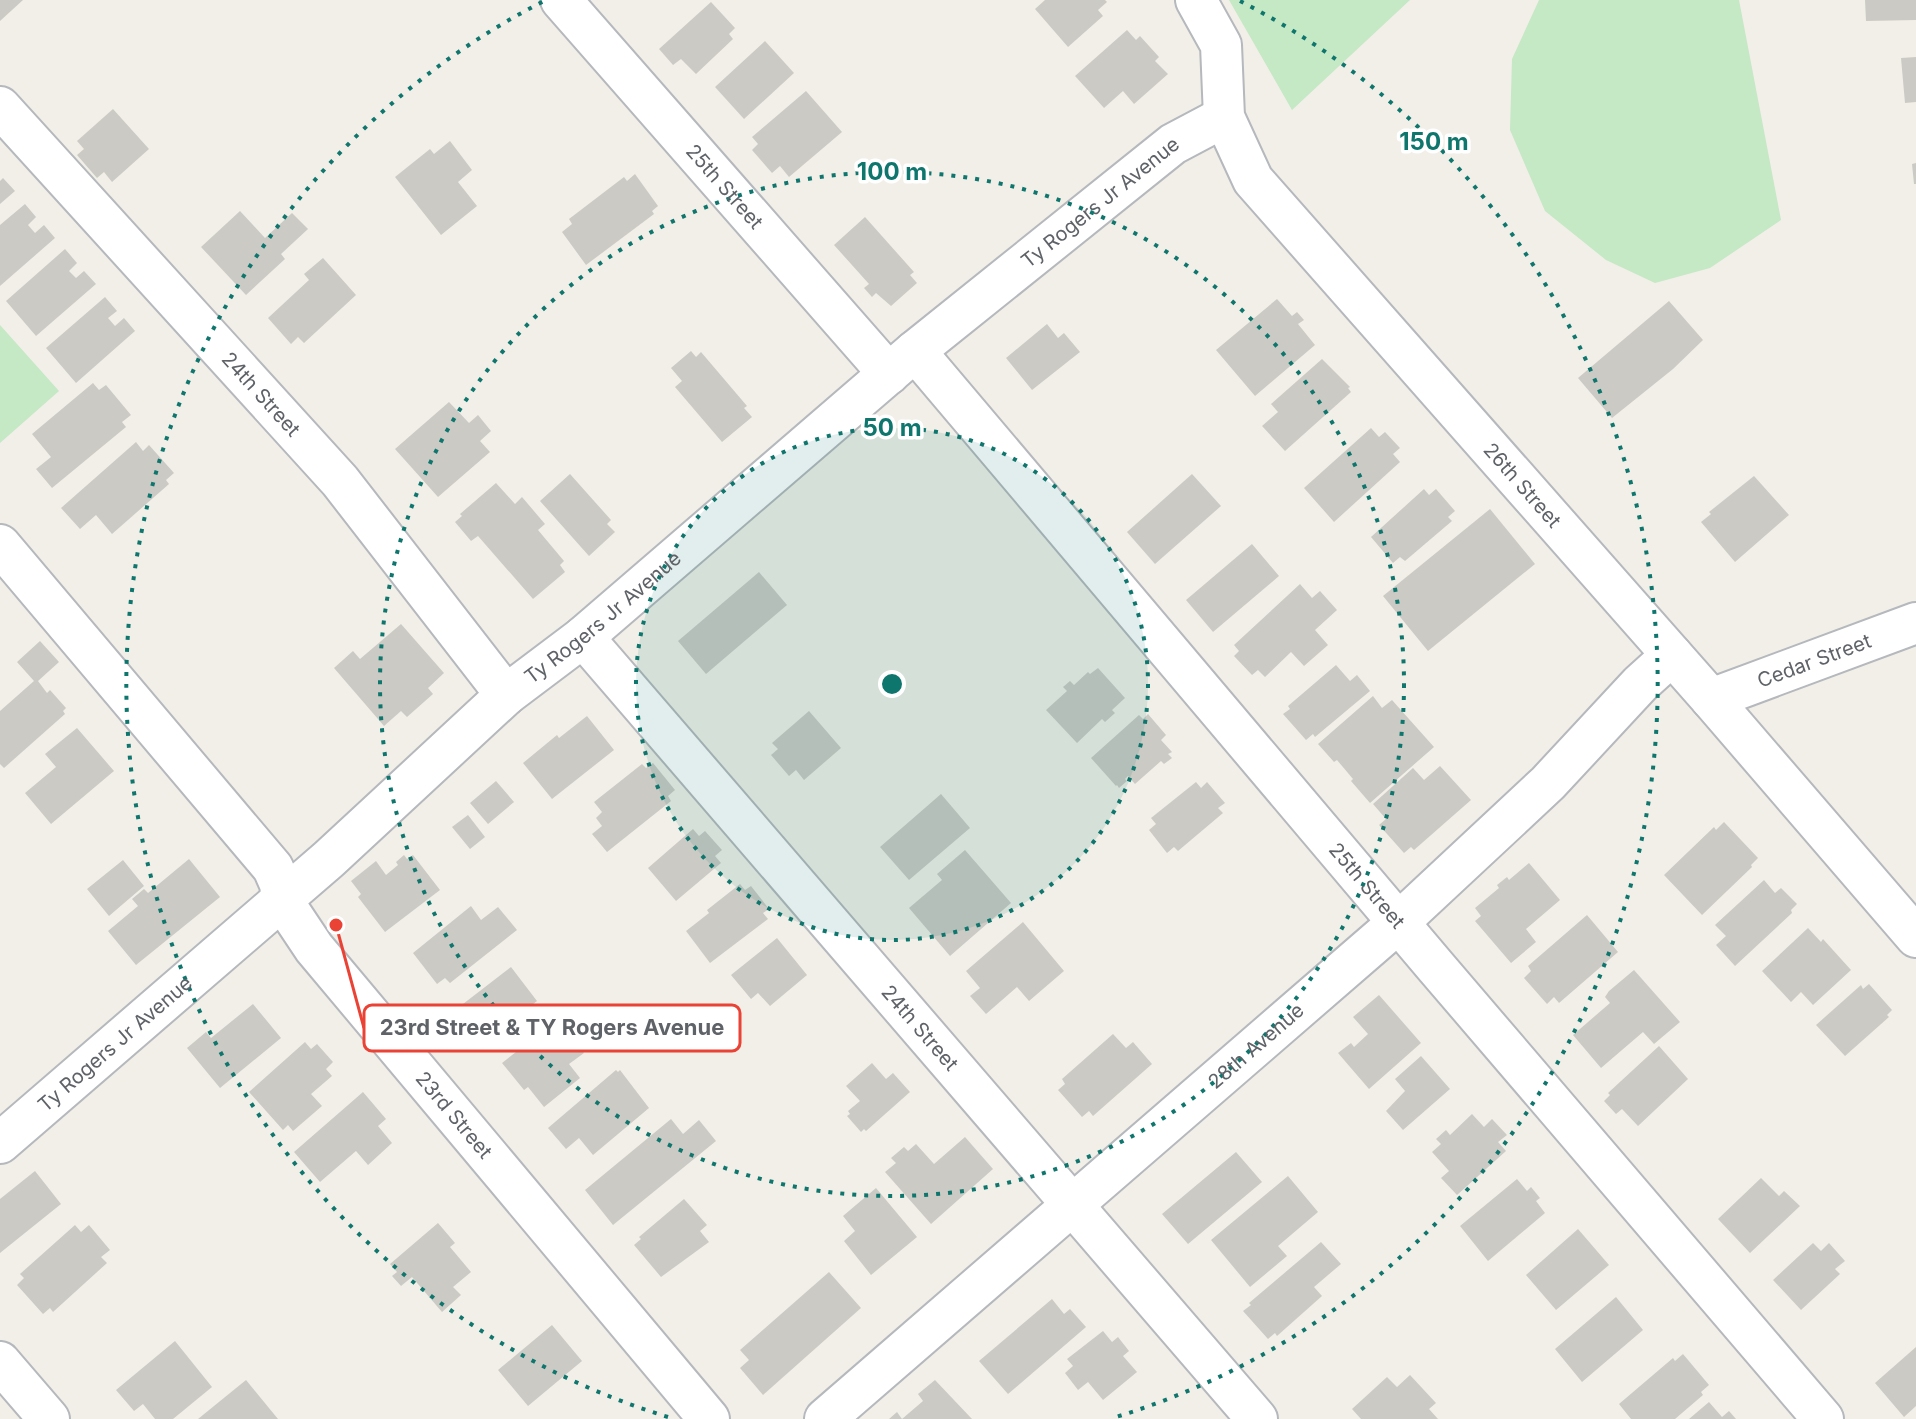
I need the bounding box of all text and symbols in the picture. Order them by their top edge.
text: 150 m [1399,127,1469,156]
street label: Ty Rogers Jr Avenue [1016,132,1184,273]
street label: 25th Street [681,139,768,234]
text: 100 m [857,157,927,186]
street label: 24th Street [217,347,306,441]
text: 50 m [862,413,922,442]
street label: 26th Street [1479,438,1566,533]
street label: Ty Rogers Jr Avenue [520,546,686,689]
street label: Cedar Street [1754,629,1875,693]
centre of rings [878,670,906,698]
street label: 25th Street [1324,838,1410,934]
street label: Ty Rogers Jr Avenue [33,971,197,1117]
street label: 24th Street [876,980,964,1076]
street label: 28th Avenue [1203,998,1309,1094]
callout: 23rd Street & TY Rogers Avenue [364,1005,740,1051]
text: 23rd Street & TY Rogers Avenue [380,1014,724,1040]
street label: 23rd Street [411,1067,498,1164]

